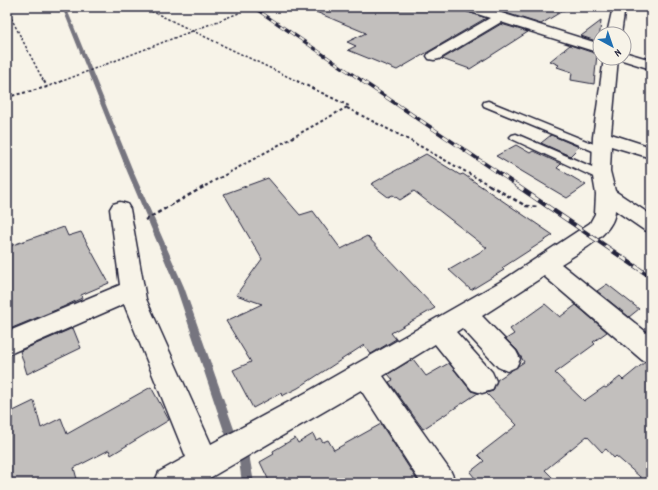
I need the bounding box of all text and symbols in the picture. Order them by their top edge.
north arrow [592,26,632,66]
text: N [609,44,624,60]

